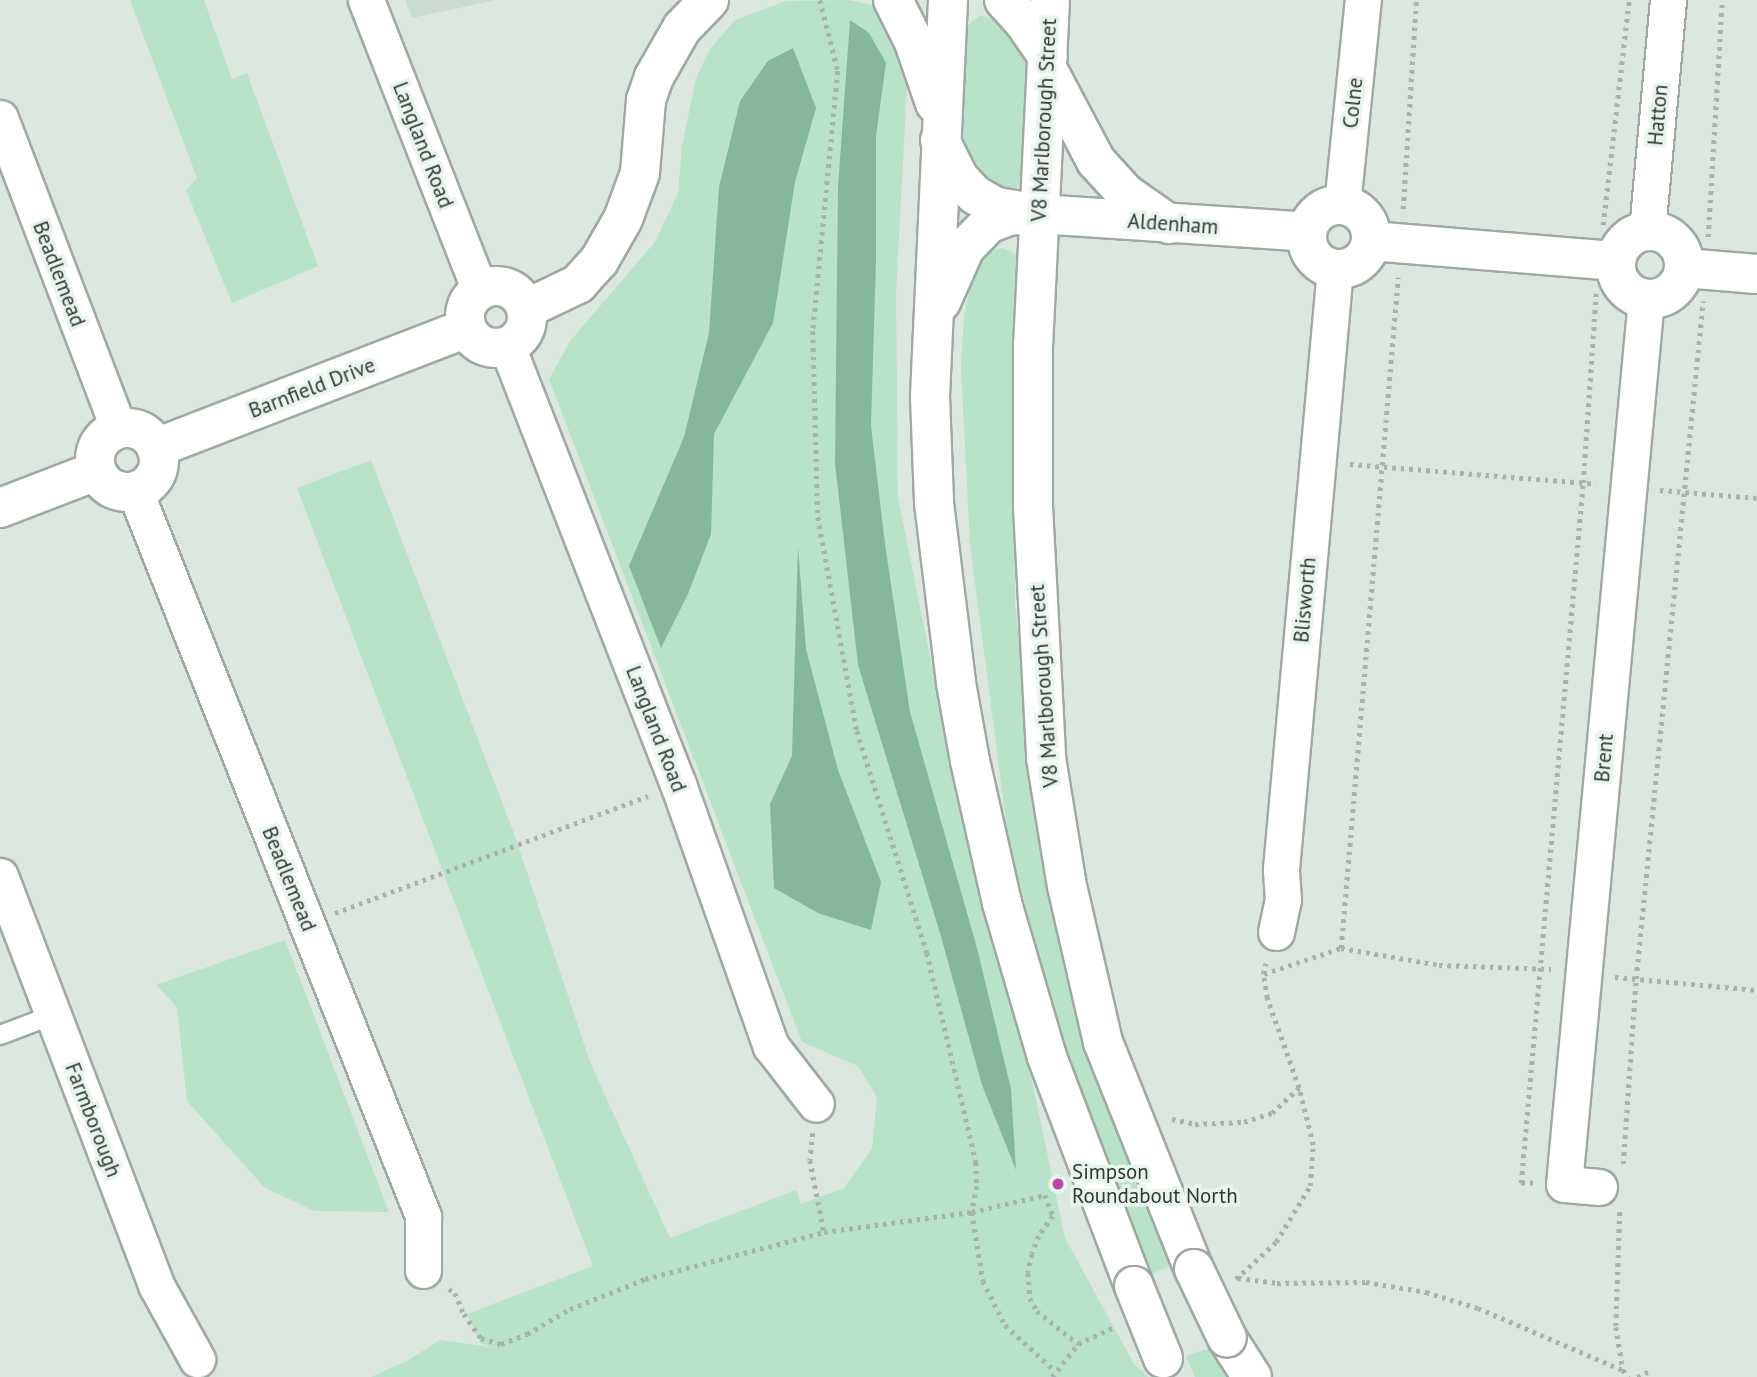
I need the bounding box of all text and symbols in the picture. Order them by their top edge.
street label: V8 Marlborough Street [1026,18,1062,222]
street label: Colne [1338,76,1368,130]
street label: Langland Road [387,78,459,212]
street label: Hatton [1643,83,1673,147]
street label: Aldenham [1127,208,1219,240]
street label: Beadlemead [27,218,91,330]
street label: Barnfield Drive [245,352,379,424]
street label: Blisworth [1289,556,1321,644]
street label: V8 Marlborough Street [1024,584,1064,788]
street label: Langland Road [620,662,692,796]
street label: Brent [1589,733,1619,783]
street label: Beadlemead [257,823,321,935]
street label: Farmborough [60,1059,126,1181]
place label: Simpson Roundabout North [1072,1159,1238,1209]
marker: Simpson Roundabout North [1050,1176,1066,1192]

